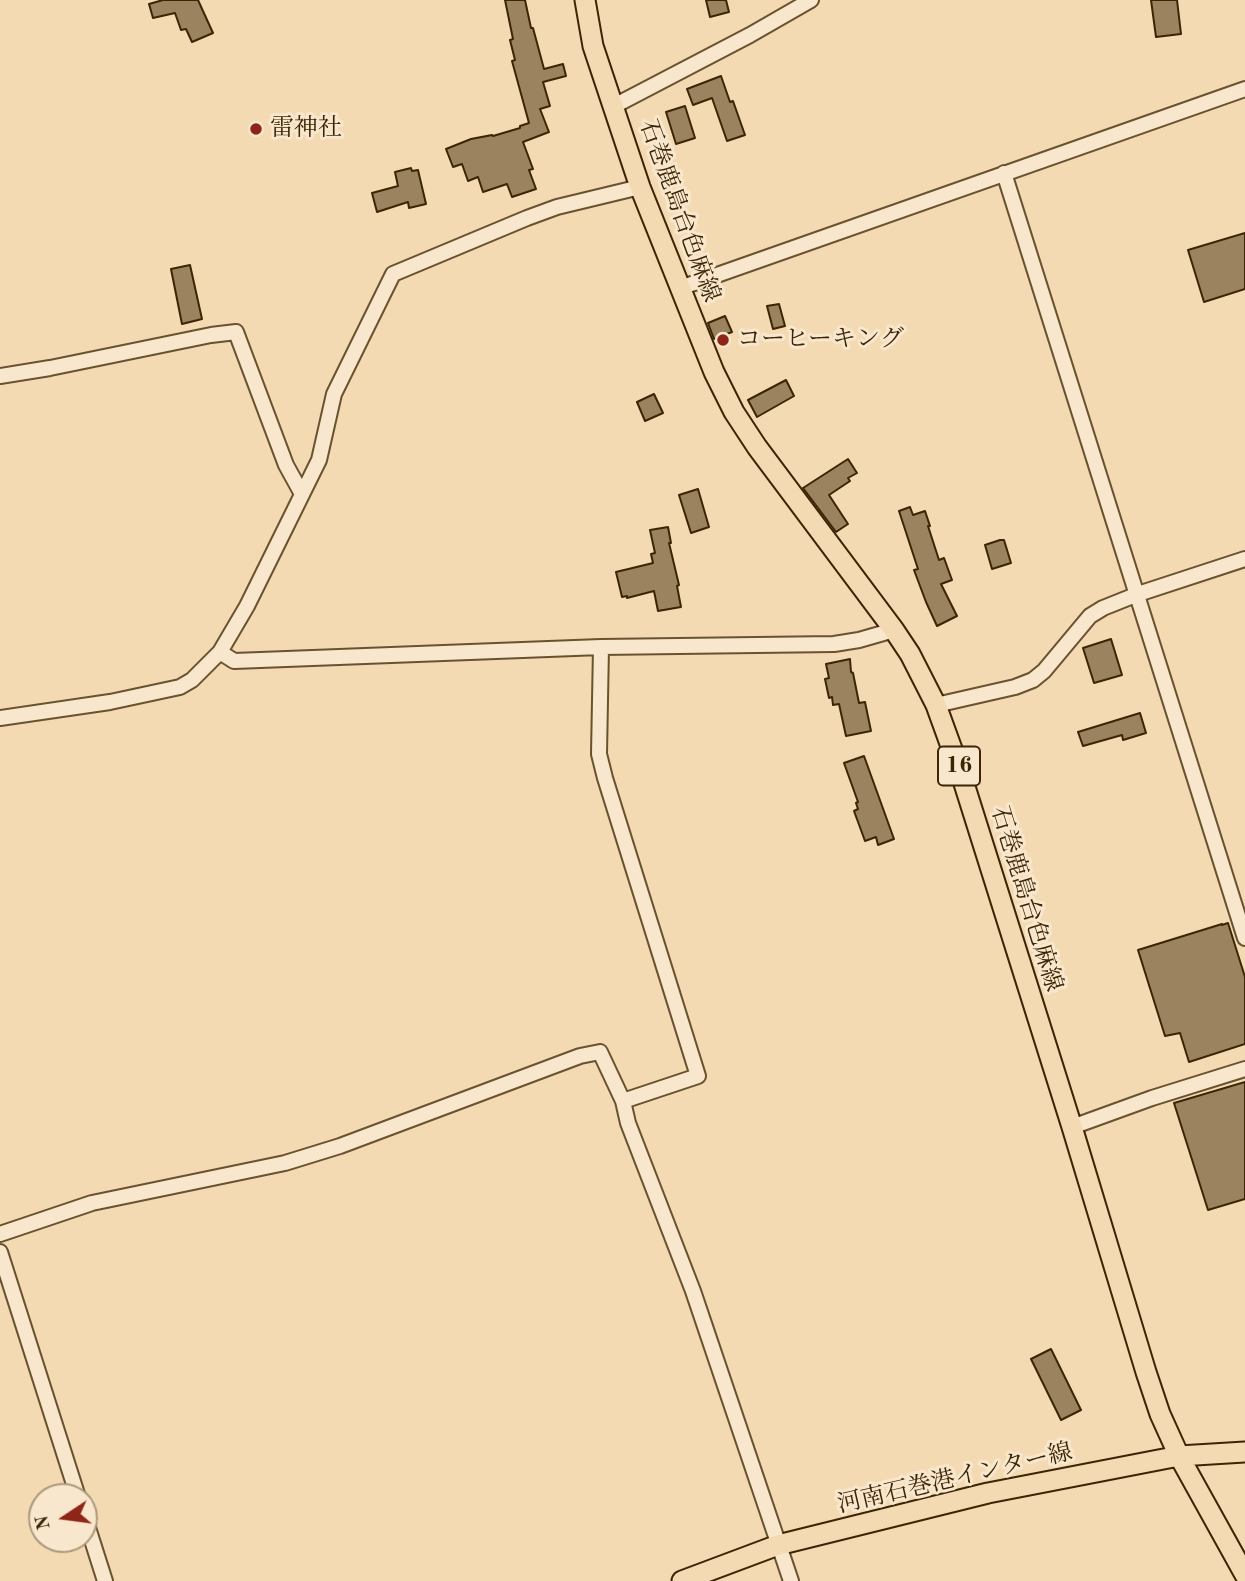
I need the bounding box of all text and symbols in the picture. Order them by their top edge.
place label: 雷神社 [270,115,342,143]
street label: 石巻鹿島台色麻線 [633,116,725,306]
marker: 雷神社 [248,121,264,137]
place label: コーヒーキング [737,326,904,354]
marker: コーヒーキング [715,332,731,348]
road number: 16 [938,746,980,786]
street label: 石巻鹿島台色麻線 [984,803,1068,995]
street label: 河南石巻港インター線 [835,1438,1075,1520]
north arrow [28,1483,98,1553]
text: N [33,1513,55,1532]

